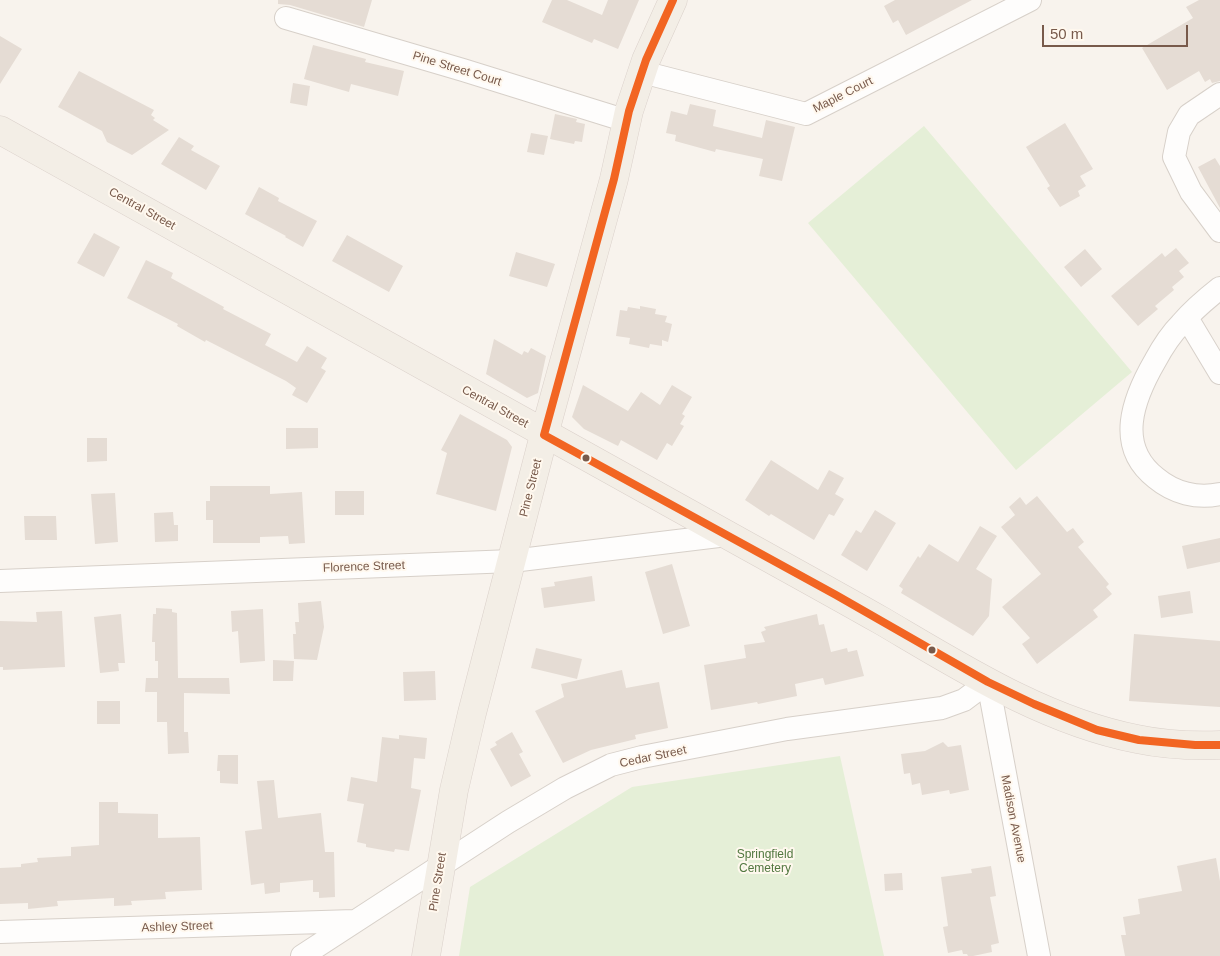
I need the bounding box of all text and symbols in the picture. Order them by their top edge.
scale bar [1045,15,1191,47]
text: 50 m [1050,25,1083,42]
street label: Pine Street Court [411,49,503,89]
street label: Maple Court [811,74,875,116]
street label: Central Street [106,185,178,233]
street label: Central Street [459,383,531,431]
unlabelled marker [581,453,591,463]
street label: Pine Street [517,457,545,519]
street label: Florence Street [323,558,405,576]
unlabelled marker [927,645,937,655]
street label: Cedar Street [618,743,688,771]
street label: Madison Avenue [997,774,1029,864]
park label: Springfield Cemetery [737,848,793,876]
street label: Pine Street [426,852,450,912]
street label: Ashley Street [141,919,213,935]

